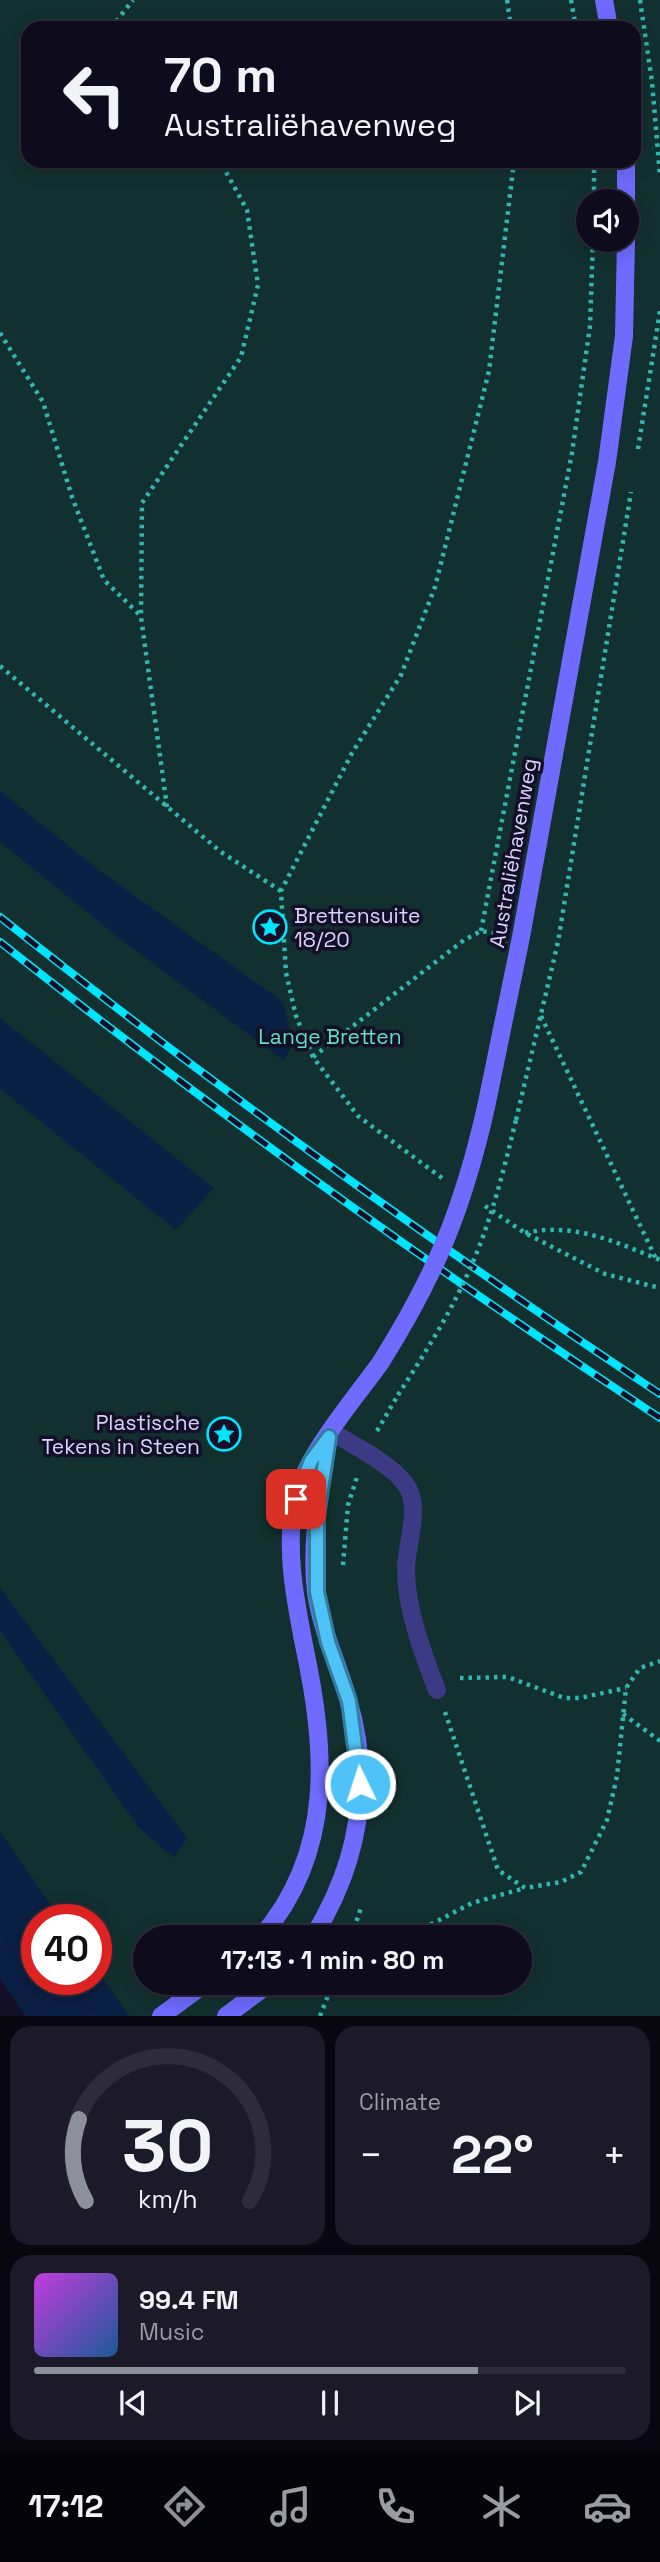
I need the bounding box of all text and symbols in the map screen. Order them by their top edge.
text: 70 m [164,44,277,106]
icon: left [49,49,140,140]
text: Australiëhavenweg [164,105,456,145]
map controls [576,189,639,252]
button: sound [576,189,639,252]
street label: Australiëhavenweg [483,756,543,950]
place label: Brettensuite 18/20 [294,902,420,953]
place icon: Brettensuite 18/20 [251,908,289,946]
park label: Lange Bretten [258,1023,402,1050]
place label: Plastische Tekens in Steen [42,1409,200,1460]
place icon: Plastische Tekens in Steen [205,1415,243,1453]
pin [266,1469,326,1529]
icon: arrive [277,1480,315,1518]
position arrow [323,1747,397,1821]
speed limit sign: 40 [21,1904,112,1995]
text: 17:13 · 1 min · 80 m [221,1943,444,1977]
text: Climate [359,2087,441,2117]
text: 30 [122,2100,213,2193]
text: 22° [451,2122,534,2188]
text: − [359,2131,383,2179]
text: + [602,2131,626,2179]
text: km/h [138,2183,197,2215]
text: 99.4 FM [139,2283,239,2317]
text: Music [139,2317,204,2347]
icon: previous [114,2384,152,2422]
icon: pause [311,2384,349,2422]
icon: next [508,2384,546,2422]
icon: directions [160,2482,209,2531]
icon: music [266,2482,315,2531]
icon: phone [371,2482,420,2531]
icon: climate [477,2482,526,2531]
icon: car [583,2482,632,2531]
text: 17:12 [28,2486,104,2526]

